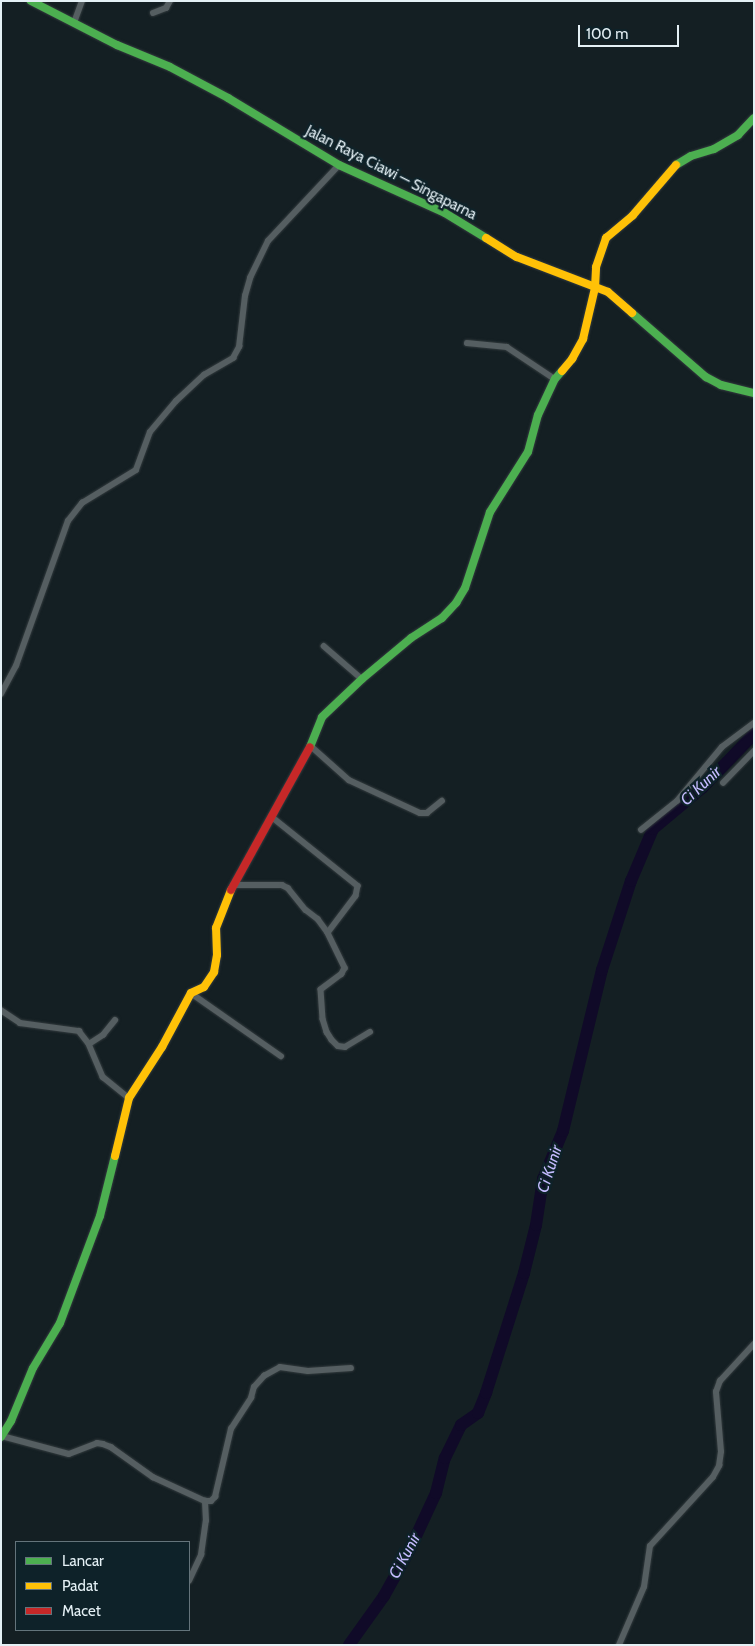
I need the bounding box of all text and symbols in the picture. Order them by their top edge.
scale bar [580,15,681,47]
text: 100 m [586,25,628,43]
street label: Jalan Raya Ciawi — Singaparna [302,122,480,224]
water label: Ci Kunir [677,762,725,810]
water label: Ci Kunir [533,1143,567,1195]
water label: Ci Kunir [385,1530,425,1582]
legend [15,1541,190,1631]
text: Lancar [62,1552,104,1570]
text: Padat [62,1577,98,1595]
text: Macet [62,1602,101,1620]

